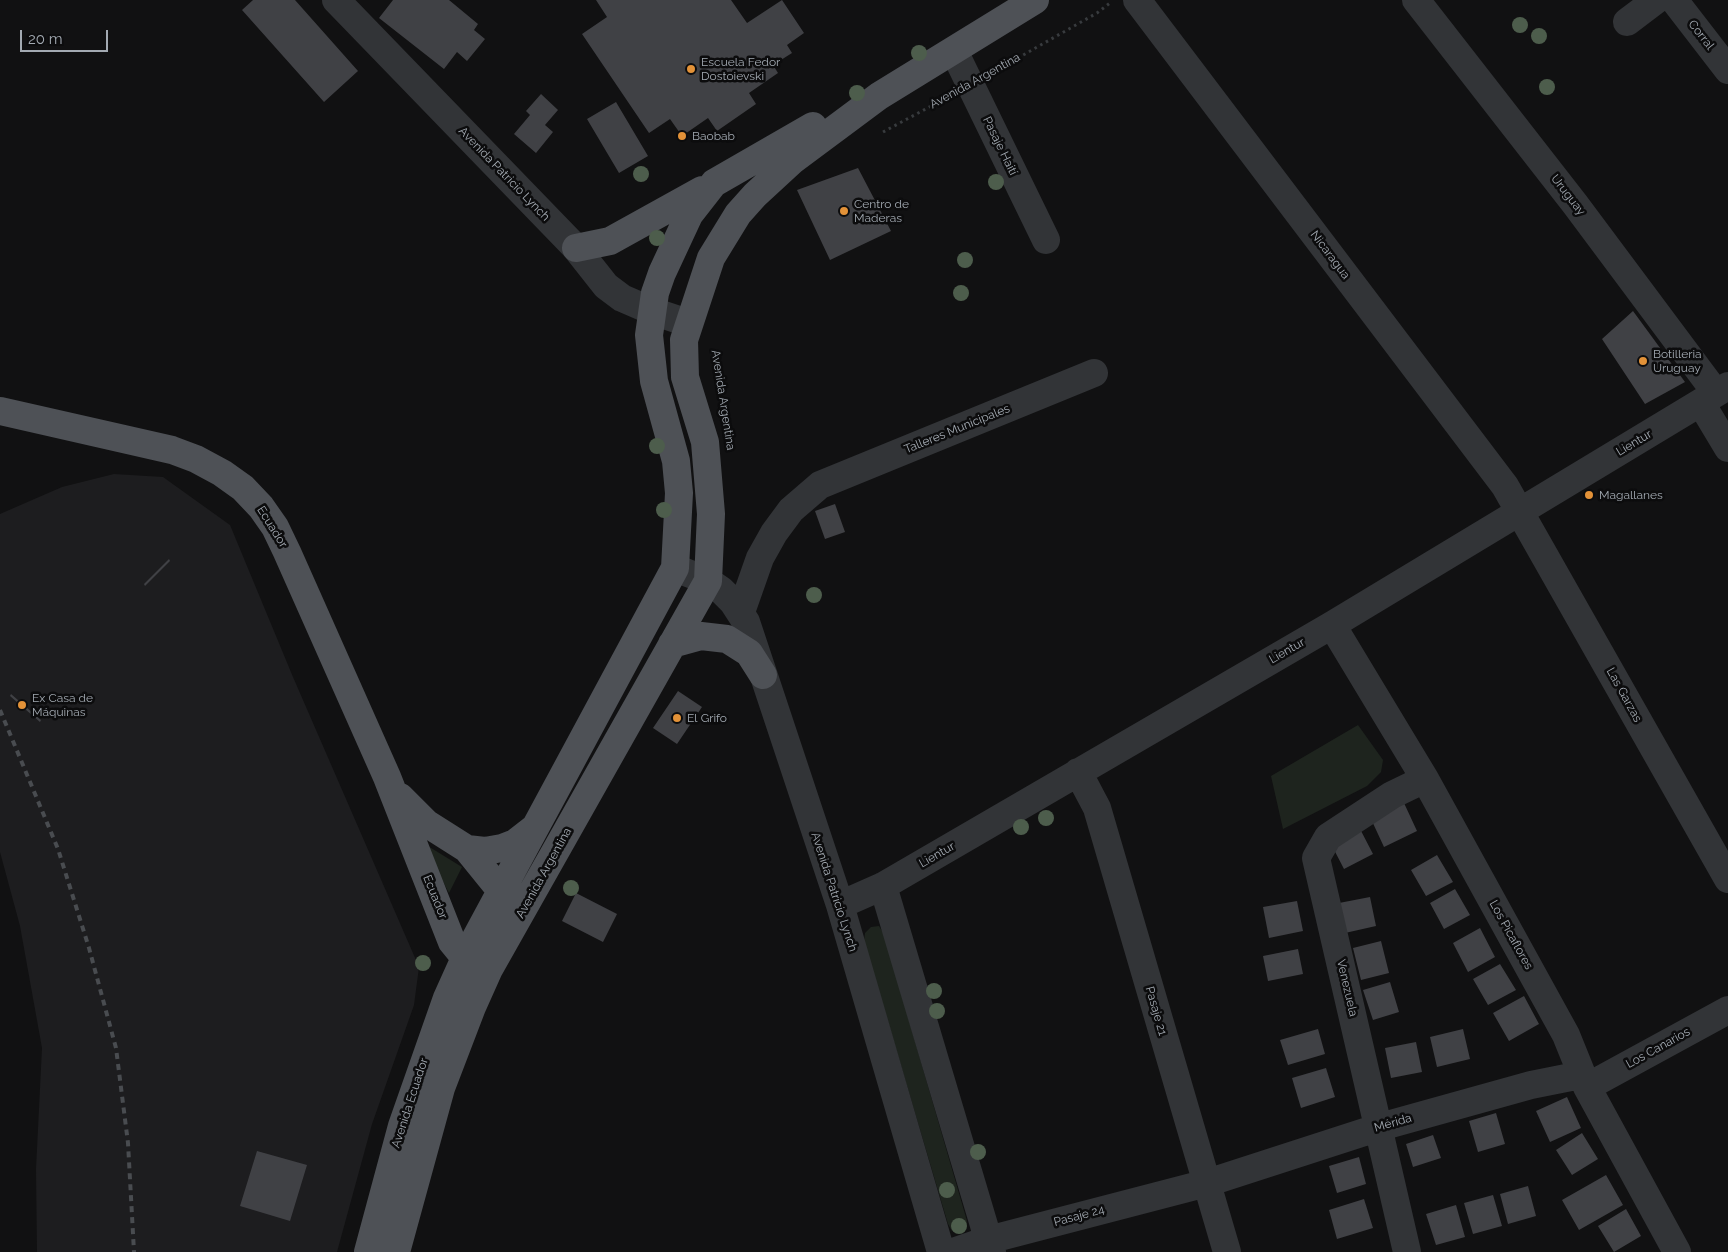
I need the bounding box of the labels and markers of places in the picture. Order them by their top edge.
place label: Escuela Fedor Dostoievski [701,55,780,83]
marker: Escuela Fedor Dostoievski [685,63,697,75]
place label: Baobab [692,129,735,143]
marker: Baobab [676,130,688,142]
place label: Centro de Maderas [854,197,909,225]
marker: Centro de Maderas [838,205,850,217]
place label: Botilleria Uruguay [1653,347,1702,375]
marker: Botilleria Uruguay [1637,355,1649,367]
place label: Magallanes [1599,488,1663,502]
marker: Magallanes [1583,489,1595,501]
place label: Ex Casa de Máquinas [32,691,93,719]
marker: Ex Casa de Máquinas [16,699,28,711]
place label: El Grifo [687,711,727,725]
marker: El Grifo [671,712,683,724]

